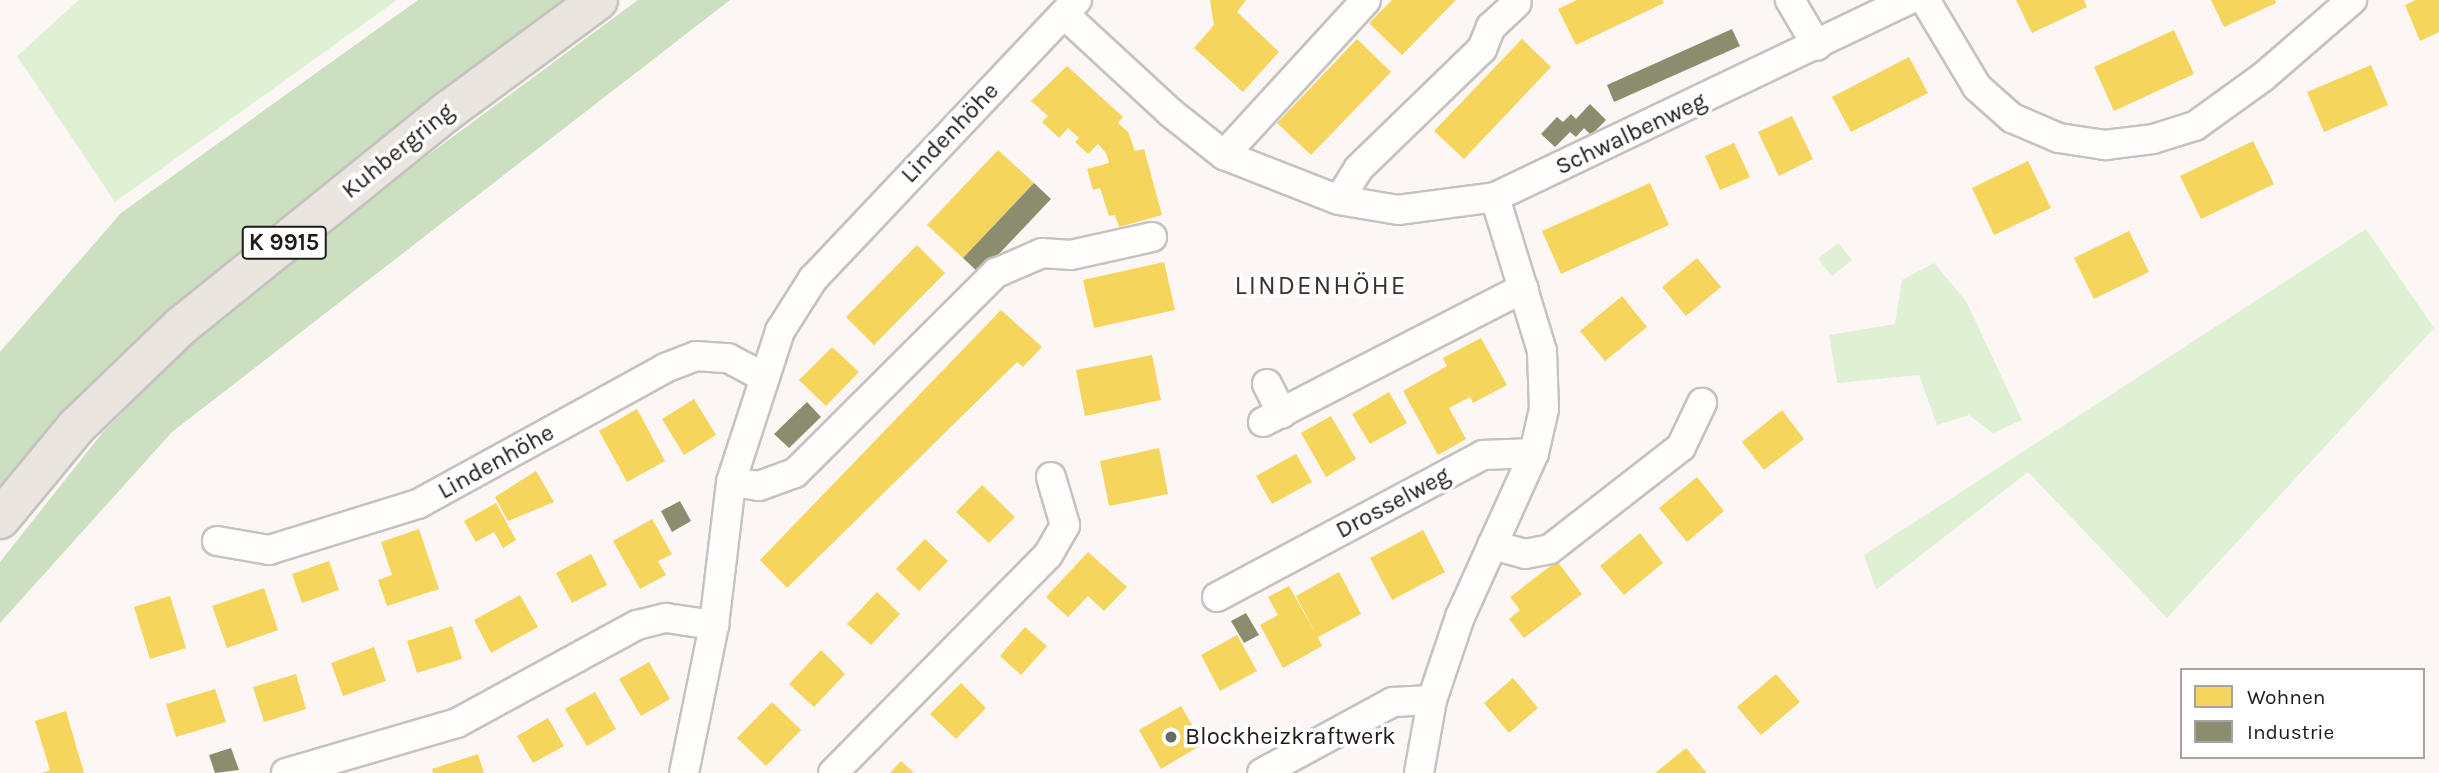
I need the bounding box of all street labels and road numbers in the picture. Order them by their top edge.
street label: Lindenhöhe [895,77,1005,189]
street label: Schwalbenweg [1551,87,1711,181]
street label: Kuhbergring [336,97,460,205]
road number: K 9915 [240,224,328,262]
street label: Lindenhöhe [433,418,559,506]
street label: Drosselweg [1331,461,1455,545]

